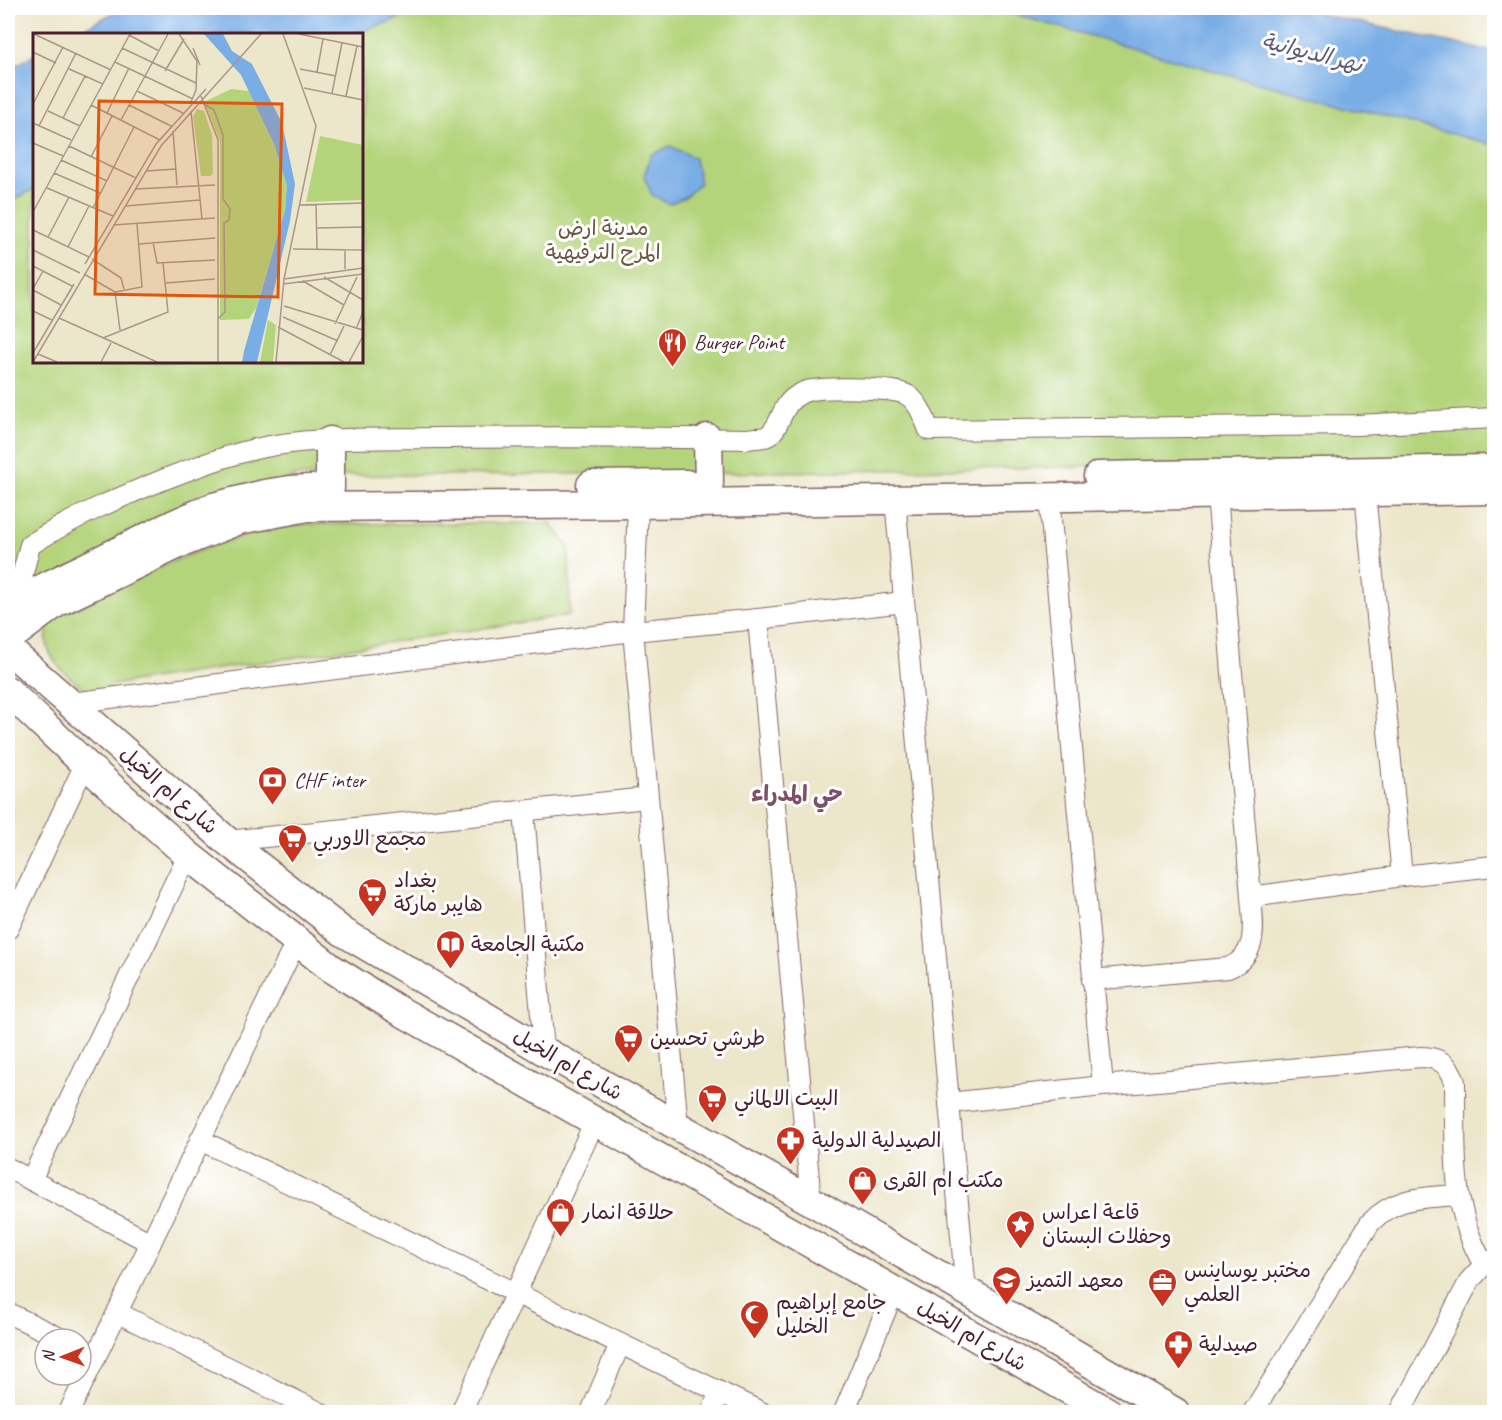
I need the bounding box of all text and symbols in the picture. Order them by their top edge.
water label: نهر الديوانية [1259,27,1368,80]
inset map [33,33,363,363]
park label: مدينة ارض المرح الترفيهية [545,215,661,266]
restaurant icon: Burger Point [657,326,689,368]
place label: Burger Point [694,329,786,355]
street label: شارع ام الخيل [113,740,224,842]
bank icon: CHF inter [257,764,289,806]
place label: CHF inter [294,767,367,793]
district label: حي المدراء [751,780,843,813]
supermarket icon: مجمع الاوربي [276,822,308,864]
place label: مجمع الاوربي [313,825,427,857]
place label: بغداد هايبر ماركة [394,867,483,917]
supermarket icon: بغداد هايبر ماركة [357,876,389,918]
library icon: مكتبة الجامعة [434,928,466,970]
place label: مكتبة الجامعة [471,931,585,957]
street label: شارع ام الخيل [507,1022,627,1108]
supermarket icon: طرشي تحسين [613,1022,645,1064]
place label: طرشي تحسين [650,1025,766,1057]
supermarket icon: البيت الالماني [697,1082,729,1124]
place label: البيت الالماني [734,1085,838,1117]
pharmacy icon: الصيدلية الدولية [775,1124,807,1166]
place label: الصيدلية الدولية [812,1127,942,1153]
shop icon: مكتب ام القرى [846,1164,878,1206]
place label: مكتب ام القرى [883,1167,1003,1196]
shop icon: حلاقة انمار [545,1196,577,1238]
place label: حلاقة انمار [581,1199,674,1225]
place label: قاعة اعراس وحفلات البستان [1042,1199,1171,1249]
place icon: قاعة اعراس وحفلات البستان [1005,1208,1037,1250]
place label: مختبر يوساينس العلمي [1184,1257,1311,1313]
school or university icon: معهد التميز [990,1264,1022,1306]
office icon: مختبر يوساينس العلمي [1147,1266,1179,1308]
place label: معهد التميز [1025,1267,1124,1293]
place label: جامع إبراهيم الخليل [776,1289,887,1339]
street label: شارع ام الخيل [911,1293,1031,1379]
mosque icon: جامع إبراهيم الخليل [739,1298,771,1340]
north arrow [33,1327,93,1387]
pharmacy icon: صيدلية [1162,1328,1194,1370]
place label: صيدلية [1199,1331,1258,1357]
text: N [39,1349,59,1362]

